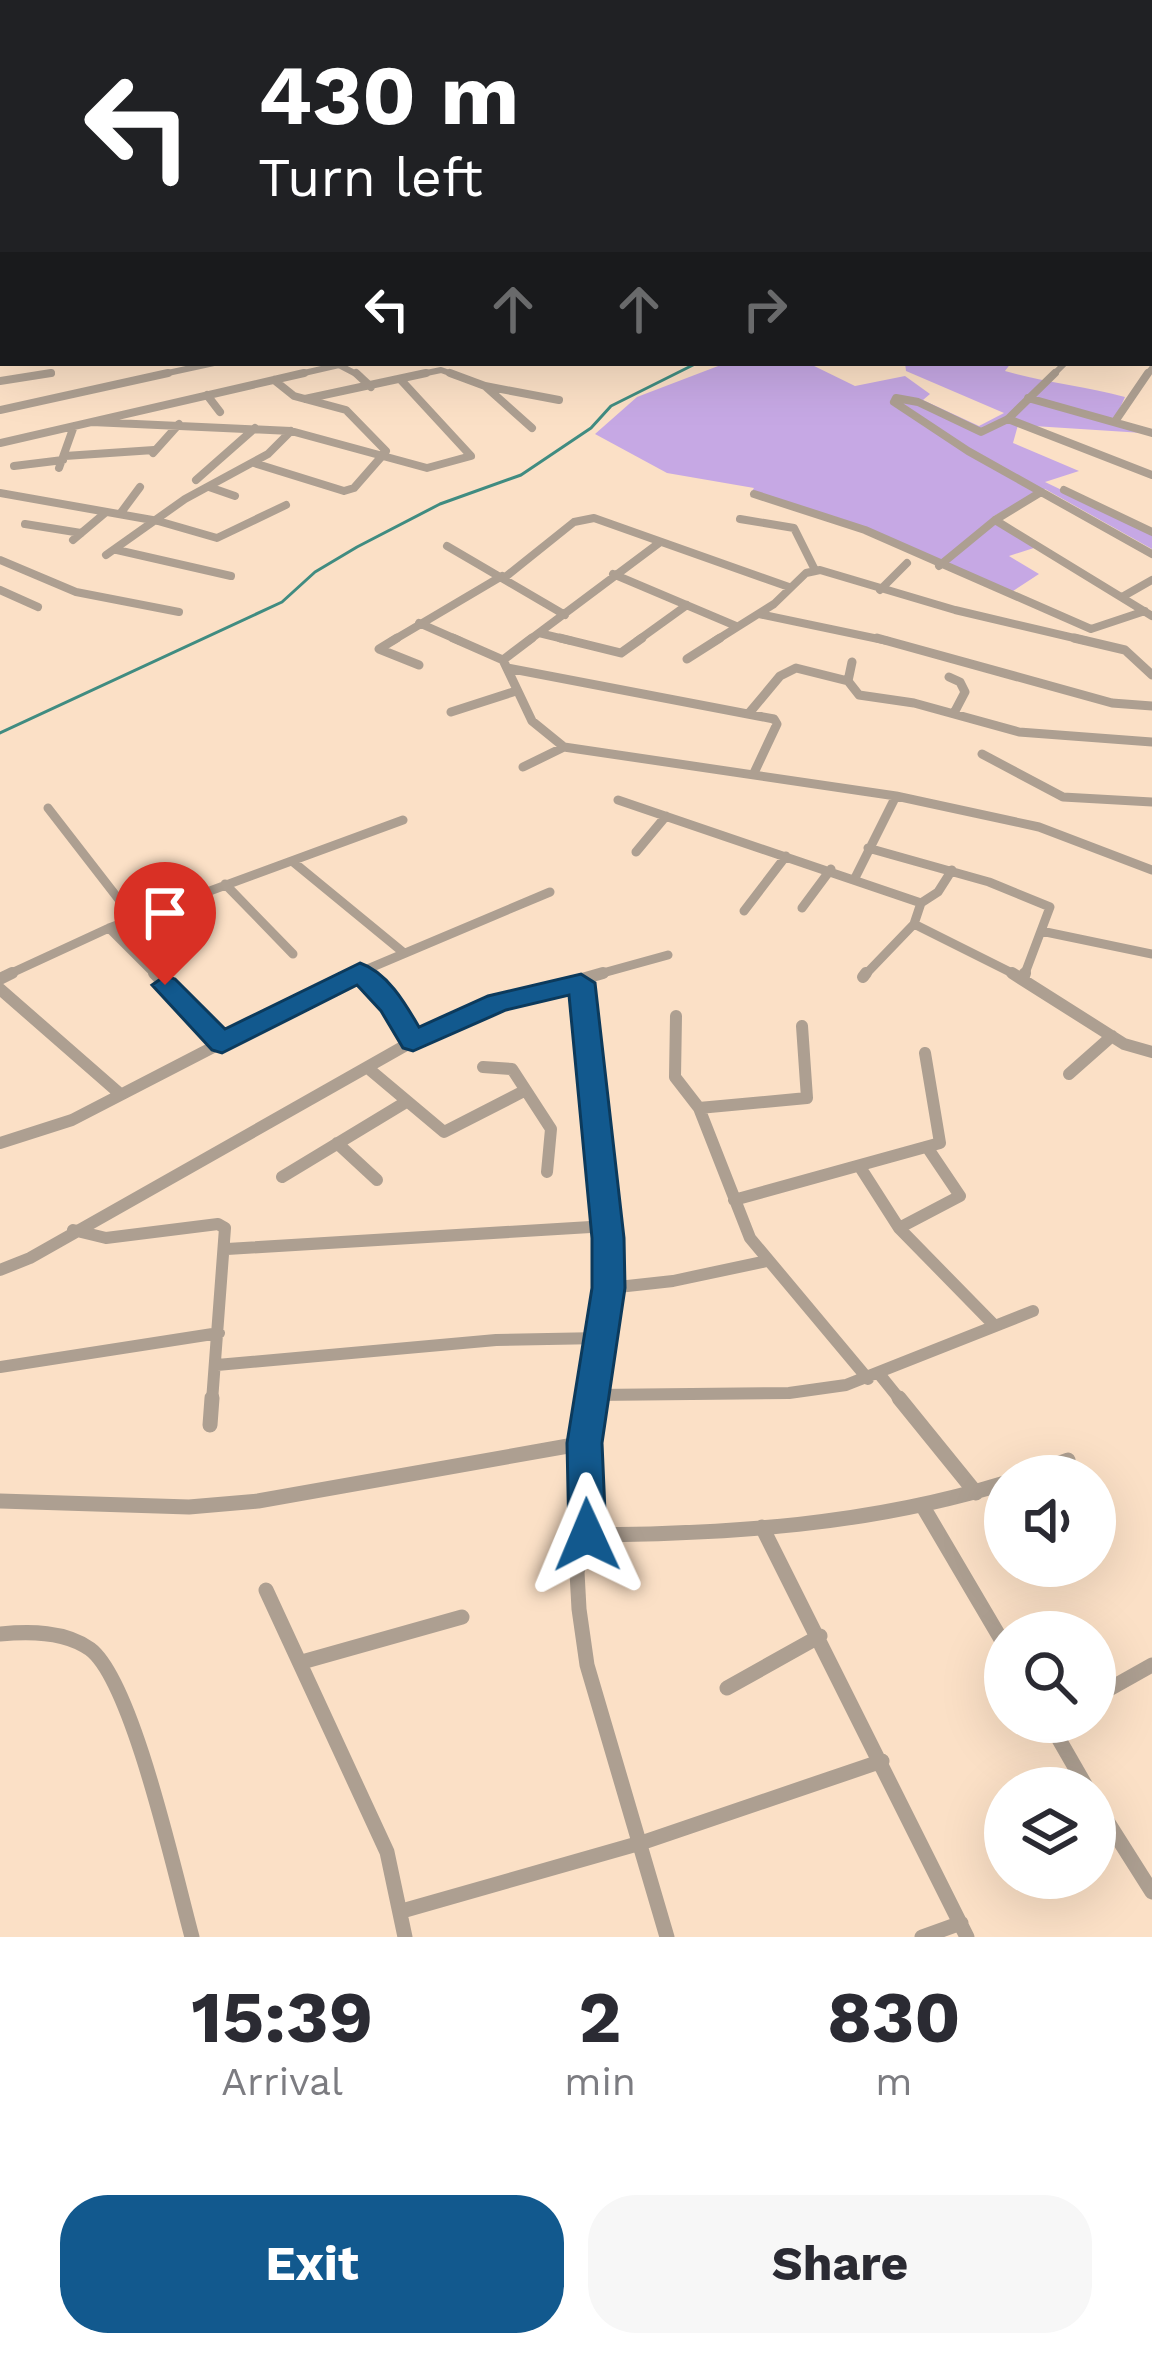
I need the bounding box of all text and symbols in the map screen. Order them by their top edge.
text: 430 m [258,46,519,144]
icon: left [60,48,216,204]
text: Turn left [258,146,483,209]
icon: left [354,276,420,342]
icon: ahead [480,276,546,342]
icon: ahead [606,276,672,342]
icon: right [732,276,798,342]
pin [114,862,216,985]
icon: arrive [132,880,198,946]
map controls [984,1455,1116,1899]
button: sound [984,1455,1116,1587]
position arrow [524,1472,650,1598]
button: search [984,1611,1116,1743]
button: layers [984,1767,1116,1899]
text: 15:39 [191,1975,373,2059]
text: 2 [579,1975,622,2059]
text: 830 [827,1975,961,2059]
text: Arrival [221,2059,343,2104]
text: min [564,2059,636,2104]
text: m [875,2059,913,2104]
button: Exit [60,2195,564,2333]
button: Share [588,2195,1092,2333]

